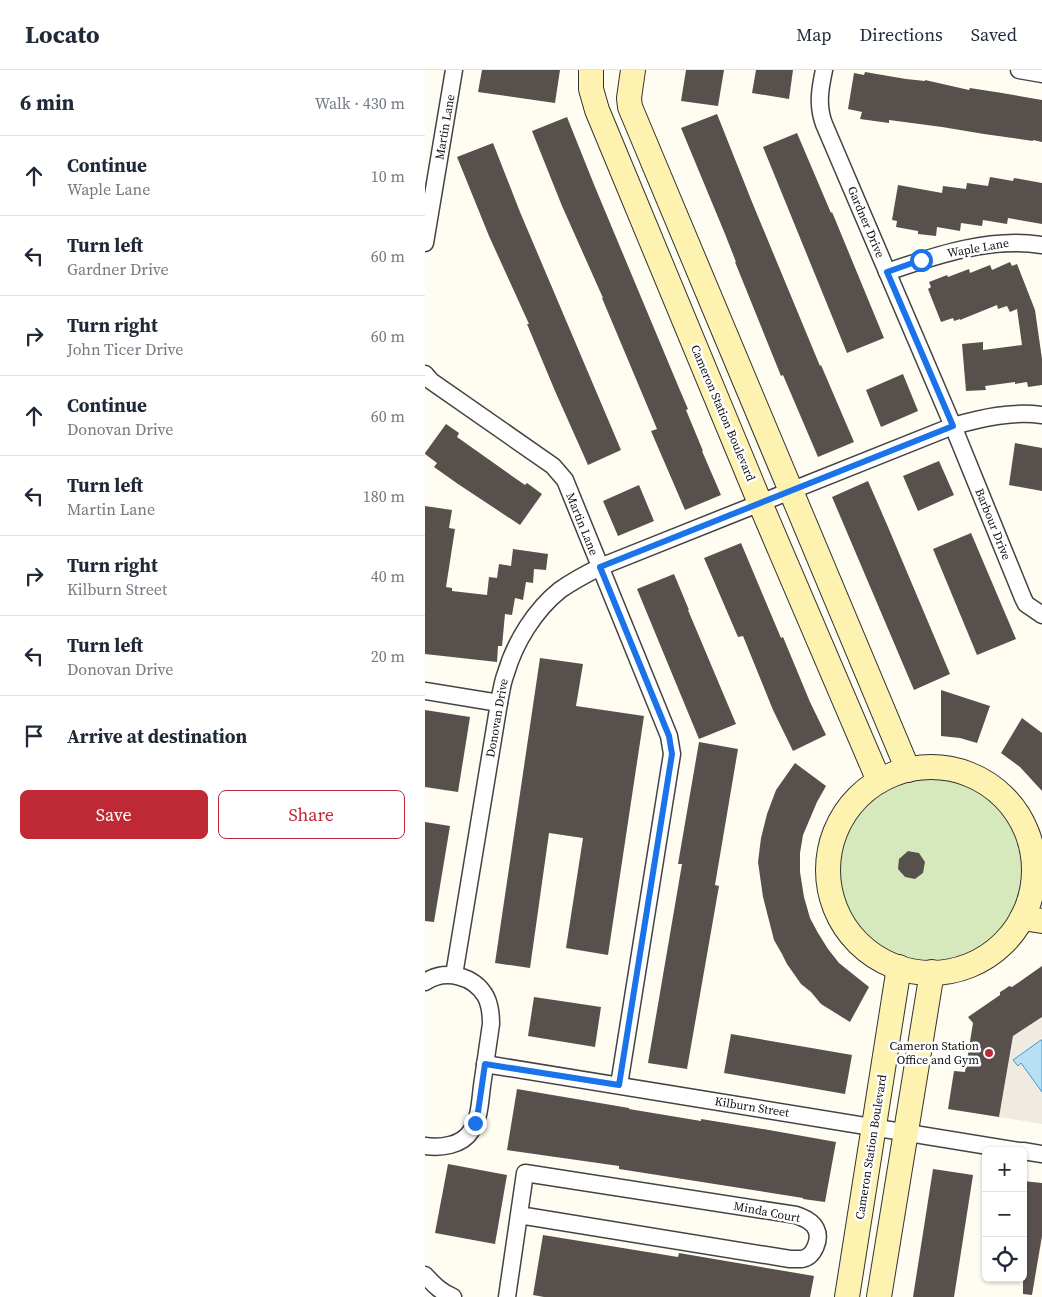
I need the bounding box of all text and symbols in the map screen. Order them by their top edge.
text: Locato [25,18,100,51]
text: Map [796,22,832,47]
text: Directions [860,22,943,47]
text: Saved [971,22,1017,47]
text: 6 min [20,88,75,117]
text: Walk · 430 m [315,92,405,114]
street label: Martin Lane [431,93,459,161]
text: Continue [67,152,147,178]
icon: ahead [20,162,48,190]
text: 10 m [371,165,405,187]
text: Waple Lane [67,178,150,200]
street label: Gardner Drive [844,184,888,260]
text: Turn left [67,232,143,258]
street label: Waple Lane [946,235,1010,261]
icon: left [20,242,48,270]
text: 60 m [371,245,405,267]
route start [910,249,933,272]
text: Gardner Drive [67,258,169,280]
text: Turn right [67,312,158,338]
icon: right [20,322,48,350]
text: 60 m [371,325,405,347]
text: John Ticer Drive [67,338,183,360]
street label: Cameron Station Boulevard [687,342,759,484]
text: Continue [67,392,147,418]
icon: ahead [20,402,48,430]
text: 60 m [371,405,405,427]
text: Donovan Drive [67,418,174,440]
text: Turn left [67,472,143,498]
icon: left [20,482,48,510]
text: 180 m [363,485,405,507]
street label: Barbour Drive [971,486,1015,562]
street label: Martin Lane [562,490,602,558]
text: Martin Lane [67,498,155,520]
text: Turn right [67,552,158,578]
icon: right [20,562,48,590]
text: 40 m [371,565,405,587]
text: Kilburn Street [67,578,167,600]
text: Turn left [67,632,143,658]
icon: left [20,642,48,670]
text: 20 m [371,645,405,667]
text: Donovan Drive [67,658,174,680]
street label: Donovan Drive [482,677,512,759]
icon: arrive [20,722,48,750]
text: Arrive at destination [67,723,247,749]
button: Save [20,790,208,839]
button: Share [218,790,405,839]
place label: Cameron Station Office and Gym [889,1038,979,1068]
marker: Cameron Station Office and Gym [983,1047,995,1059]
street label: Cameron Station Boulevard [852,1073,890,1221]
street label: Kilburn Street [714,1093,790,1121]
route end [464,1112,487,1135]
map controls [982,1147,1027,1282]
button: + [982,1147,1027,1192]
button: − [982,1192,1027,1237]
street label: Minda Court [732,1198,802,1226]
button: locate [982,1237,1027,1282]

